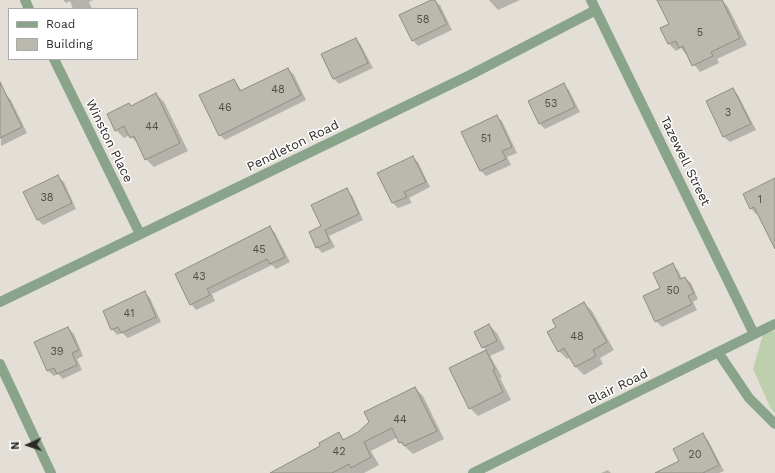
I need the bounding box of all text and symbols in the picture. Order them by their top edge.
legend [8,8,138,60]
house number: 58 [416,13,430,27]
text: Road [46,17,75,31]
house number: 5 [697,26,703,40]
text: Building [46,37,93,51]
house number: 48 [271,83,285,97]
street label: Winston Place [82,97,136,185]
house number: 53 [545,97,557,111]
house number: 46 [218,101,232,115]
house number: 3 [725,106,731,120]
street label: Tazewell Street [657,114,713,208]
street label: Pendleton Road [245,117,341,175]
house number: 44 [145,120,159,134]
house number: 51 [481,132,491,146]
house number: 38 [40,191,54,205]
house number: 1 [758,193,762,207]
house number: 45 [252,243,266,257]
house number: 43 [192,270,206,284]
house number: 50 [666,284,680,298]
house number: 41 [124,307,134,321]
house number: 48 [570,330,584,344]
house number: 39 [50,345,64,359]
street label: Blair Road [585,366,651,408]
house number: 44 [393,413,407,427]
north arrow [8,425,48,465]
text: N [9,441,22,450]
house number: 42 [332,445,346,459]
house number: 20 [688,448,702,462]

